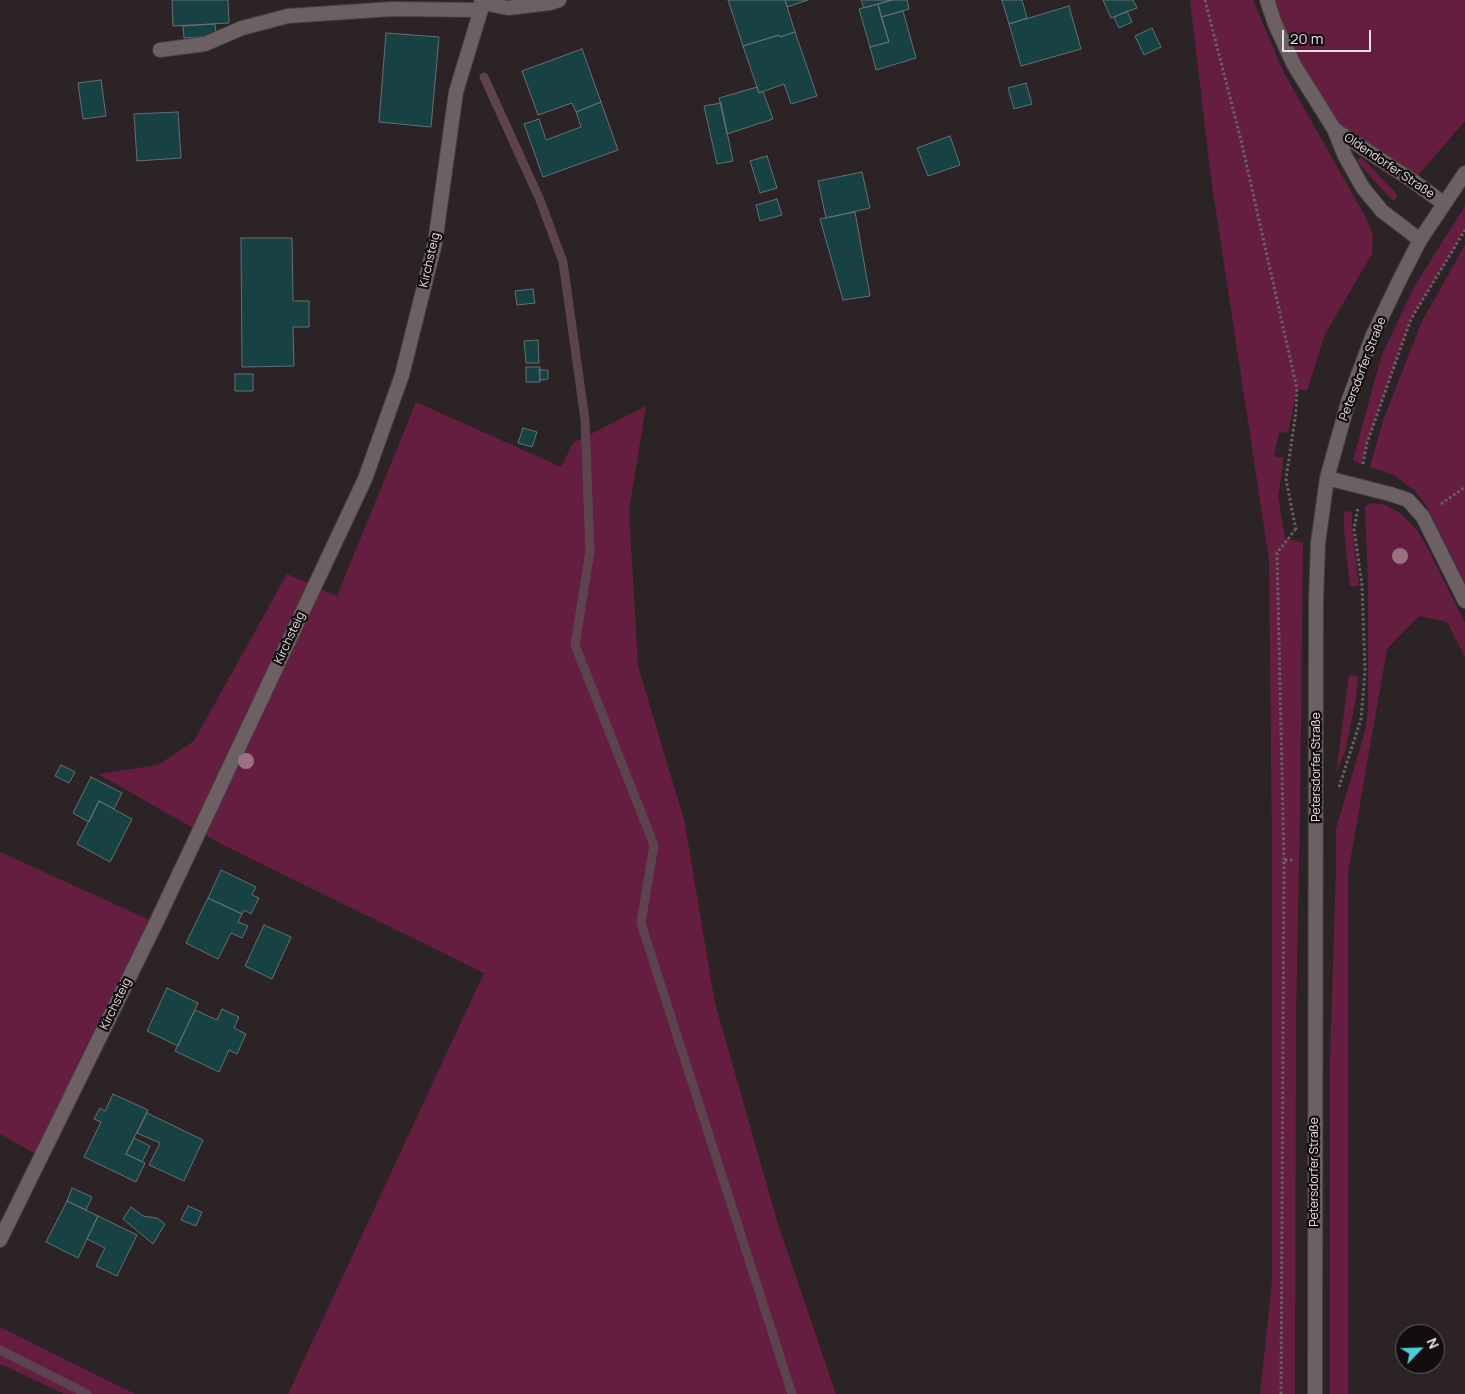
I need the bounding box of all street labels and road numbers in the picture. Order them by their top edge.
street label: Oldendorfer Straße [1341,130,1437,202]
street label: Kirchsteig [417,231,443,289]
street label: Petersdorfer Straße [1337,315,1389,423]
street label: Kirchsteig [272,610,308,666]
street label: Petersdorfer Straße [1310,712,1324,822]
street label: Kirchsteig [97,976,135,1032]
street label: Petersdorfer Straße [1308,1117,1322,1227]

